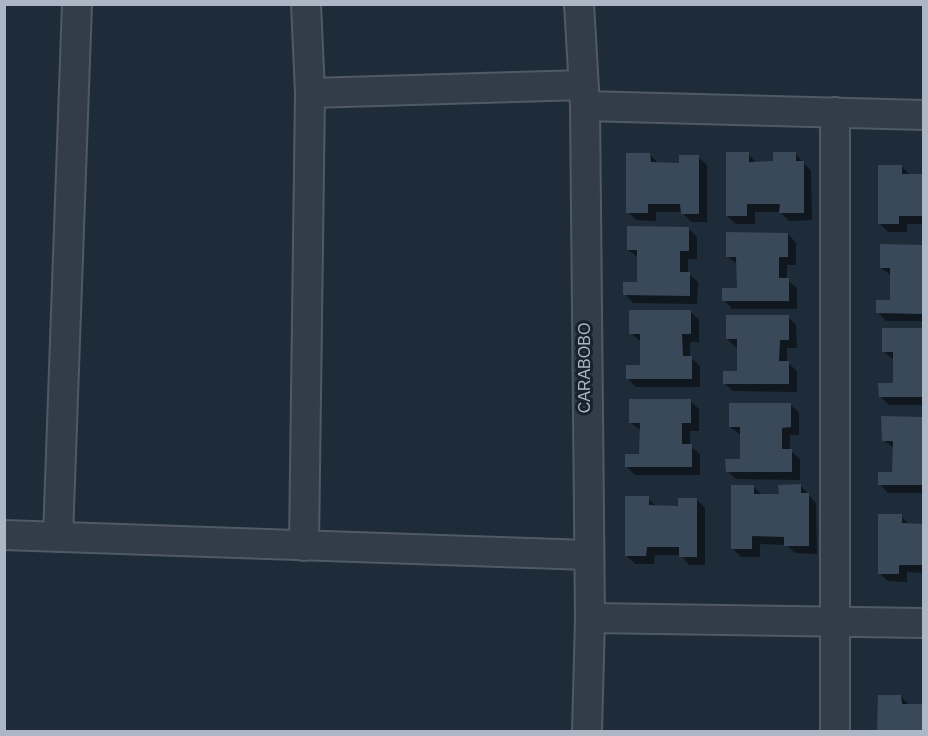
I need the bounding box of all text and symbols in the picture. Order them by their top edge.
street label: CARABOBO [576,323,596,413]

